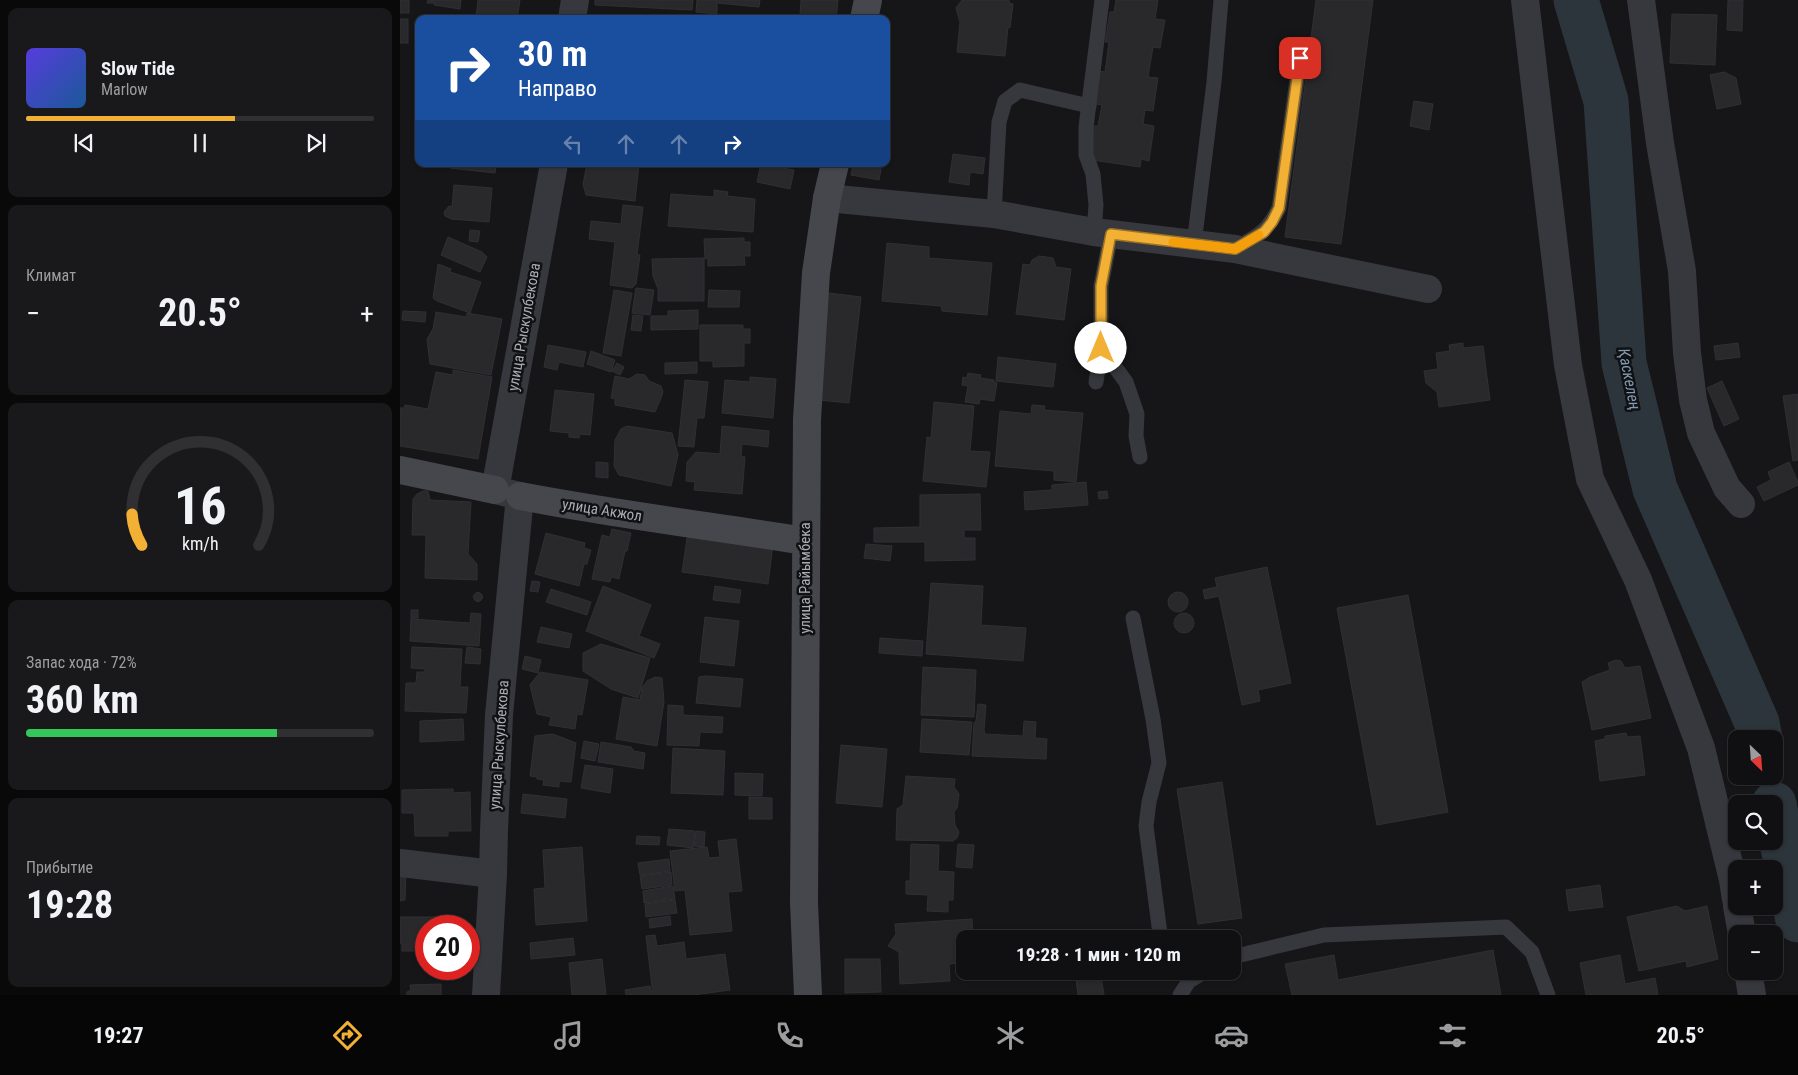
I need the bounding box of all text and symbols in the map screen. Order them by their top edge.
text: 30 m [518,34,587,75]
icon: right [435,35,500,100]
pin [1279,37,1321,79]
icon: arrive [1286,44,1314,72]
text: Slow Tide [101,57,175,80]
text: Направо [518,76,597,101]
text: Marlow [101,80,148,99]
icon: previous [70,129,98,157]
icon: pause [186,129,214,157]
icon: next [302,129,330,157]
icon: left [559,130,587,158]
icon: ahead [612,130,640,158]
icon: ahead [665,130,693,158]
icon: right [718,130,746,158]
street label: улица Рыскулбекова [504,262,544,392]
text: Климат [26,266,76,285]
text: 20.5° [158,291,242,335]
text: − [26,297,40,330]
text: + [360,297,374,330]
position arrow [1074,321,1126,373]
water label: Қаскелең [1614,347,1645,412]
text: 16 [174,476,226,537]
street label: улица Акжол [561,495,643,525]
street label: улица Райымбека [796,522,814,634]
text: km/h [182,533,218,554]
text: Запас хода · 72% [26,653,137,672]
text: 360 km [26,678,139,722]
street label: улица Рыскулбекова [486,680,512,810]
north arrow [1728,730,1782,785]
map controls [1728,730,1783,980]
button: search [1728,795,1783,850]
text: Прибытие [26,858,93,877]
button: + [1728,860,1783,915]
text: 19:28 [26,883,113,927]
speed limit sign: 20 [415,915,480,980]
button: − [1728,925,1783,980]
text: 19:28 · 1 мин · 120 m [1016,943,1181,966]
icon: directions [330,1018,365,1053]
icon: music [551,1018,586,1053]
icon: phone [772,1018,807,1053]
icon: climate [993,1018,1028,1053]
icon: car [1214,1018,1249,1053]
icon: filters [1435,1018,1470,1053]
text: 19:27 [93,1023,144,1048]
text: 20.5° [1657,1023,1705,1048]

